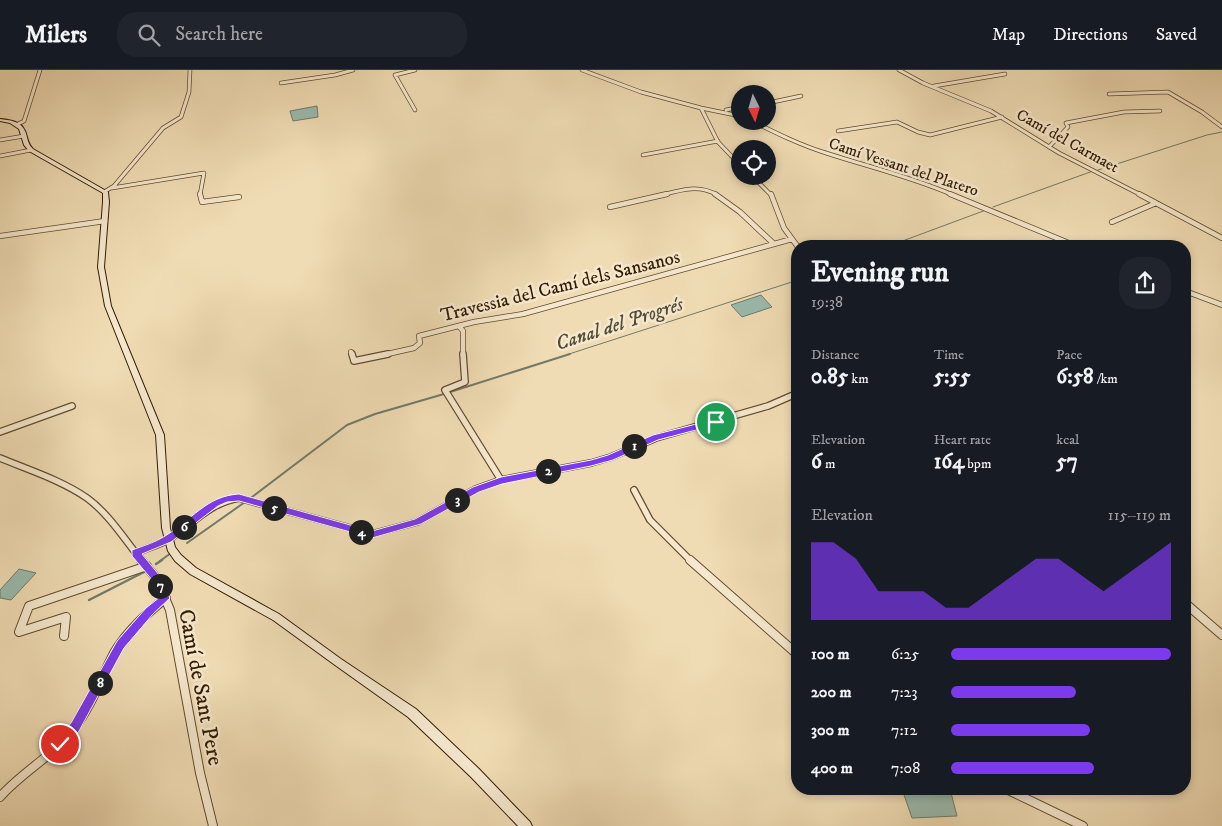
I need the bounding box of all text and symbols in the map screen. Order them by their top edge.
search box [117,12,467,57]
text: Milers [25,20,87,50]
icon: search [135,21,163,49]
text: Search here [175,23,263,46]
text: Map [992,24,1025,46]
text: Directions [1053,24,1128,46]
text: Saved [1156,24,1197,46]
north arrow [731,85,776,130]
map controls [731,85,776,185]
street label: Camí del Carmaet [1013,105,1122,177]
street label: Camí Vessant del Platero [826,133,981,201]
button: locate [731,140,776,185]
street label: Travessia del Camí dels Sansanos [438,246,682,327]
text: Evening run [811,255,949,290]
button: share [1119,257,1171,309]
water label: Canal del Progrés [553,292,687,357]
text: 19:38 [811,292,843,312]
text: Distance [811,346,859,364]
text: Time [934,346,964,364]
text: Pace [1056,346,1082,364]
text: 0.85 [811,364,848,390]
text: 5:55 [934,364,970,390]
text: 6:58 [1056,364,1094,390]
text: km [848,370,869,388]
text: /km [1094,370,1118,388]
pin [695,401,737,443]
icon: arrive [702,408,730,436]
text: Elevation [811,431,865,449]
text: Heart rate [934,431,991,449]
text: kcal [1056,431,1079,449]
pin: 1 [622,434,646,458]
text: 1 [632,437,637,455]
text: 6 [811,449,822,475]
text: 164 [934,449,964,475]
text: 57 [1056,449,1078,475]
text: m [822,455,835,473]
text: bpm [964,455,991,473]
pin: 2 [536,458,560,484]
text: 2 [545,462,552,480]
pin: 3 [444,488,470,512]
text: 3 [455,491,460,509]
pin: 5 [262,496,286,520]
text: 5 [271,499,278,517]
text: Elevation [811,505,873,525]
text: 115–119 m [1108,505,1171,525]
pin: 6 [172,514,196,540]
text: 6 [181,518,188,536]
pin: 4 [348,520,374,544]
text: 4 [357,523,366,541]
pin: 7 [148,574,172,598]
text: 7 [157,577,164,595]
street label: Camí de Sant Pere [172,607,229,768]
text: 100 m [811,644,850,664]
text: 6:25 [891,644,919,664]
pin: 8 [88,670,112,696]
text: 8 [97,674,104,692]
text: 200 m [811,682,852,702]
text: 7:23 [891,682,917,702]
text: 300 m [811,720,850,740]
text: 7:12 [891,720,917,740]
pin [39,723,81,765]
icon: check [46,730,74,758]
text: 400 m [811,758,853,778]
text: 7:08 [891,758,920,778]

